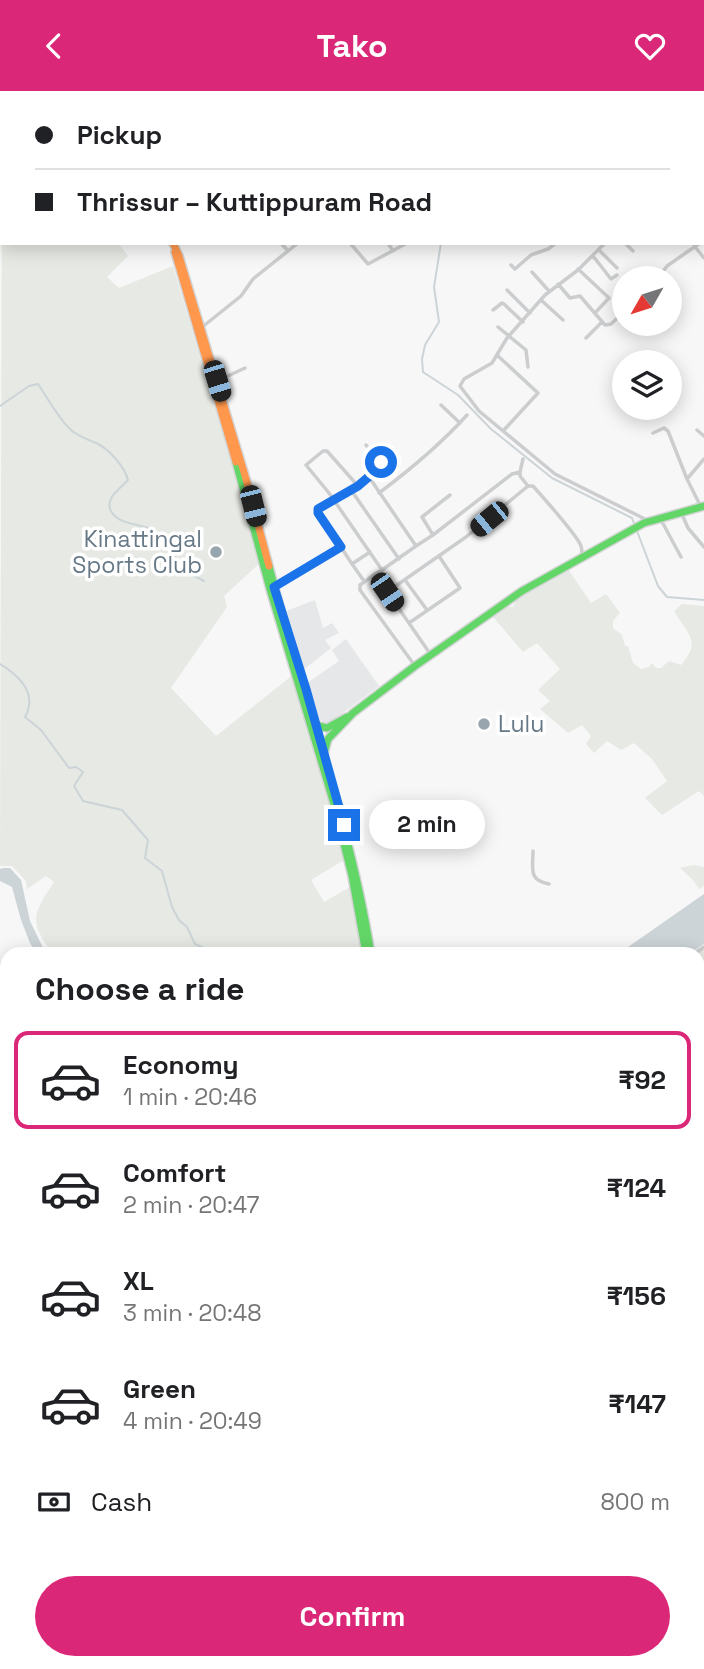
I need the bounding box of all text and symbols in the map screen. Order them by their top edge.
text: Tako [316,26,388,66]
icon: back [35,27,73,65]
icon: heart [631,27,669,65]
text: Pickup [77,118,162,152]
text: Thrissur – Kuttippuram Road [77,185,432,219]
north arrow [612,266,682,336]
map controls [612,266,682,420]
button: layers [612,350,682,420]
car [201,358,234,404]
route start [365,446,397,478]
car [238,483,269,529]
car [467,498,512,540]
place label: Kinattingal Sports Club [72,524,202,580]
marker: Kinattingal Sports Club [208,544,224,560]
car [367,569,408,615]
place label: Lulu [498,709,544,739]
marker: Lulu [476,716,492,732]
callout: 2 min [368,801,484,849]
route end [328,809,360,841]
text: 2 min [397,809,457,839]
text: Choose a ride [35,969,245,1009]
text: Economy [123,1048,239,1082]
icon: car [39,1049,102,1112]
text: ₹92 [618,1063,666,1097]
text: 1 min · 20:46 [123,1082,257,1112]
text: Comfort [123,1156,226,1190]
icon: car [39,1157,102,1220]
text: ₹124 [607,1171,666,1205]
text: 2 min · 20:47 [123,1190,259,1220]
text: XL [123,1264,154,1298]
icon: car [39,1265,102,1328]
text: ₹156 [606,1279,666,1313]
text: 3 min · 20:48 [123,1298,262,1328]
text: Green [123,1372,196,1406]
icon: car [39,1373,102,1436]
text: ₹147 [608,1387,666,1421]
text: 4 min · 20:49 [123,1406,262,1436]
icon: cash [35,1483,73,1521]
text: Cash [91,1485,152,1519]
text: 800 m [600,1487,670,1517]
button: Confirm [35,1576,670,1656]

